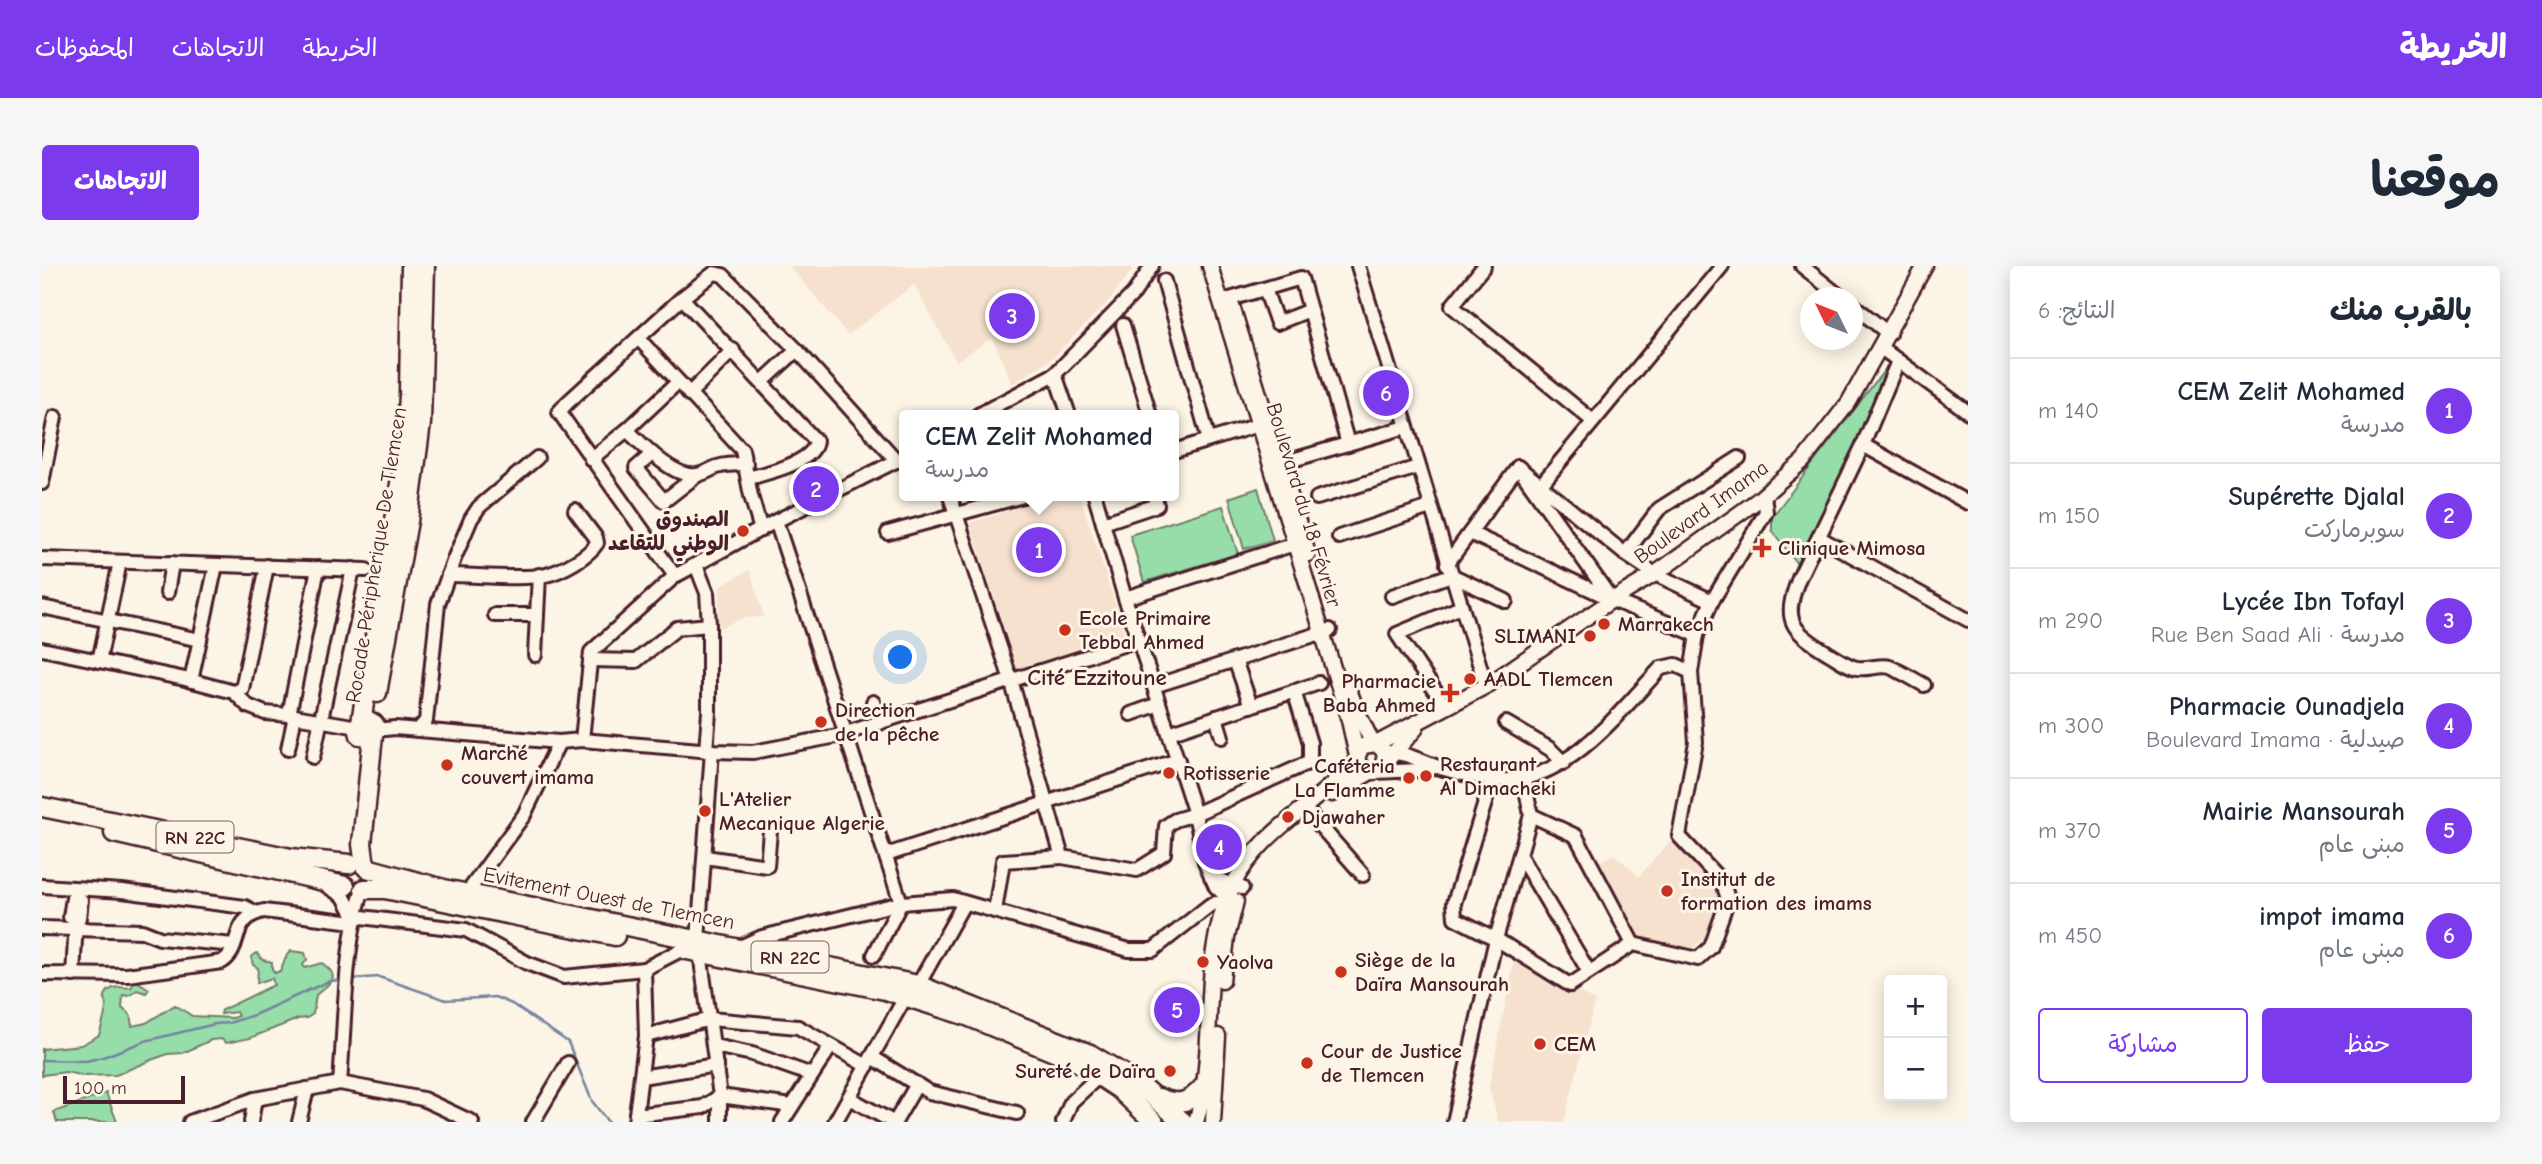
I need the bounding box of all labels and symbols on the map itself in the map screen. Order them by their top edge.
north arrow [1800,287,1863,350]
pin: 3 [989,290,1035,342]
pin: 6 [1363,367,1409,419]
street label: Boulevard du 18 Février [1261,400,1347,611]
street label: Rocade Péripherique De Tlemcen [341,405,411,705]
street label: Boulevard Imama [1629,455,1773,569]
pin: 2 [793,463,839,515]
place label: الصندوق الوطني للتقاعد [608,507,729,562]
marker: الصندوق الوطني للتقاعد [735,523,751,539]
pin: 1 [1016,524,1062,576]
place label: Clinique Mimosa [1778,536,1926,560]
marker: Clinique Mimosa [1752,538,1772,558]
place label: Ecole Primaire Tebbal Ahmed [1079,606,1211,654]
place label: Marrakech [1618,612,1714,636]
marker: Marrakech [1596,616,1612,632]
marker: Ecole Primaire Tebbal Ahmed [1057,622,1073,638]
place label: SLIMANI [1495,624,1576,648]
marker: SLIMANI [1582,628,1598,644]
your location [883,640,917,674]
district label: Cité Ezzitoune [1027,664,1167,691]
place label: AADL Tlemcen [1484,667,1613,691]
place label: Pharmacie Baba Ahmed [1323,669,1436,717]
marker: AADL Tlemcen [1462,671,1478,687]
marker: Pharmacie Baba Ahmed [1442,685,1458,701]
place label: Direction de la pêche [835,698,939,746]
marker: Direction de la pêche [813,714,829,730]
place label: Marché couvert imama [461,741,594,789]
place label: Restaurant Al Dimacheki [1440,752,1556,800]
place label: Caféteria La Flamme [1295,754,1395,802]
marker: Marché couvert imama [439,757,455,773]
place label: Rotisserie [1183,761,1270,785]
marker: Rotisserie [1161,765,1177,781]
marker: Restaurant Al Dimacheki [1418,768,1434,784]
marker: Caféteria La Flamme [1401,770,1417,786]
place label: L'Atelier Mecanique Algerie [719,787,885,835]
marker: L'Atelier Mecanique Algerie [697,803,713,819]
place label: Djawaher [1302,805,1385,829]
marker: Djawaher [1280,809,1296,825]
pin: 4 [1196,821,1242,873]
road number: RN 22C [156,822,234,852]
street label: Evitement Ouest de Tlemcen [481,862,737,934]
place label: Institut de formation des imams [1680,867,1872,915]
marker: Institut de formation des imams [1659,883,1675,899]
road number: RN 22C [752,942,828,972]
place label: Siège de la Daïra Mansourah [1355,948,1509,996]
place label: Yaolva [1217,950,1274,974]
marker: Yaolva [1195,954,1211,970]
marker: Siège de la Daïra Mansourah [1333,964,1349,980]
pin: 5 [1154,984,1200,1036]
place label: CEM [1554,1032,1596,1056]
marker: CEM [1532,1036,1548,1052]
place label: Cour de Justice de Tlemcen [1321,1039,1462,1087]
marker: Cour de Justice de Tlemcen [1299,1055,1315,1071]
place label: Sureté de Daïra [1015,1059,1156,1083]
marker: Sureté de Daïra [1162,1063,1178,1079]
scale bar [63,1073,186,1105]

